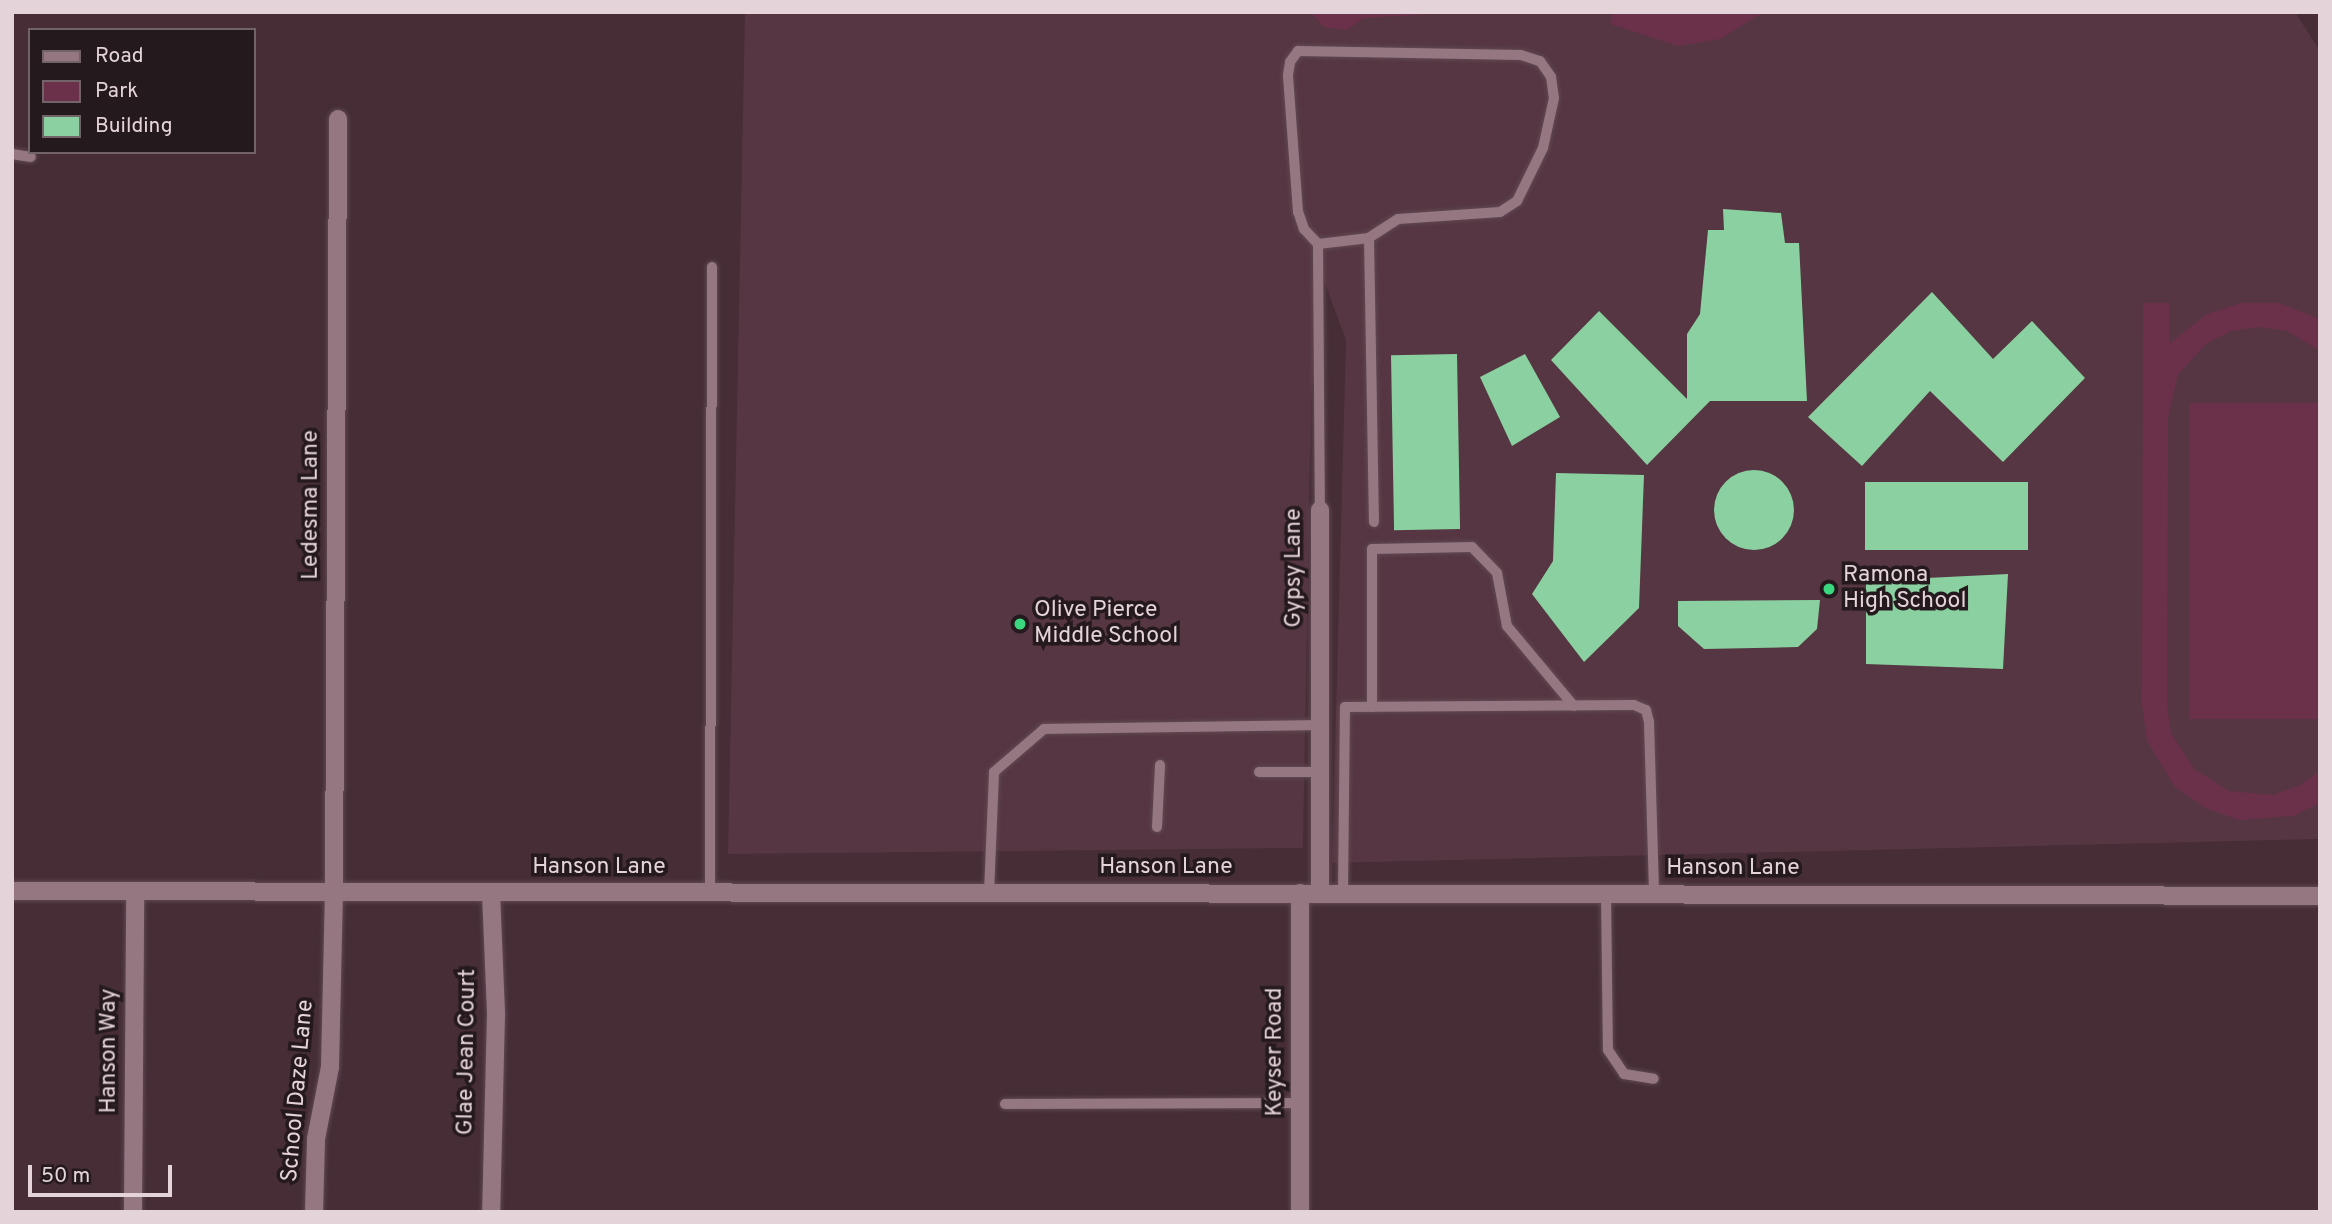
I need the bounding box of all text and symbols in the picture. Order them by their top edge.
legend [28,28,256,154]
text: Road [95,43,144,70]
text: Park [95,78,138,105]
text: Building [95,113,173,140]
street label: Ledesma Lane [298,430,326,580]
street label: Gypsy Lane [1281,508,1309,628]
place label: Ramona High School [1843,562,1966,616]
marker: Ramona High School [1821,581,1837,597]
place label: Olive Pierce Middle School [1034,597,1178,651]
marker: Olive Pierce Middle School [1012,616,1028,632]
street label: Hanson Lane [532,854,666,882]
street label: Hanson Lane [1099,854,1233,882]
street label: Hanson Lane [1666,855,1800,883]
street label: Glae Jean Court [453,968,483,1136]
street label: Hanson Way [96,988,124,1114]
street label: Keyser Road [1262,988,1290,1116]
street label: School Daze Lane [277,999,321,1183]
scale bar [32,1150,175,1194]
text: 50 m [41,1163,90,1190]

